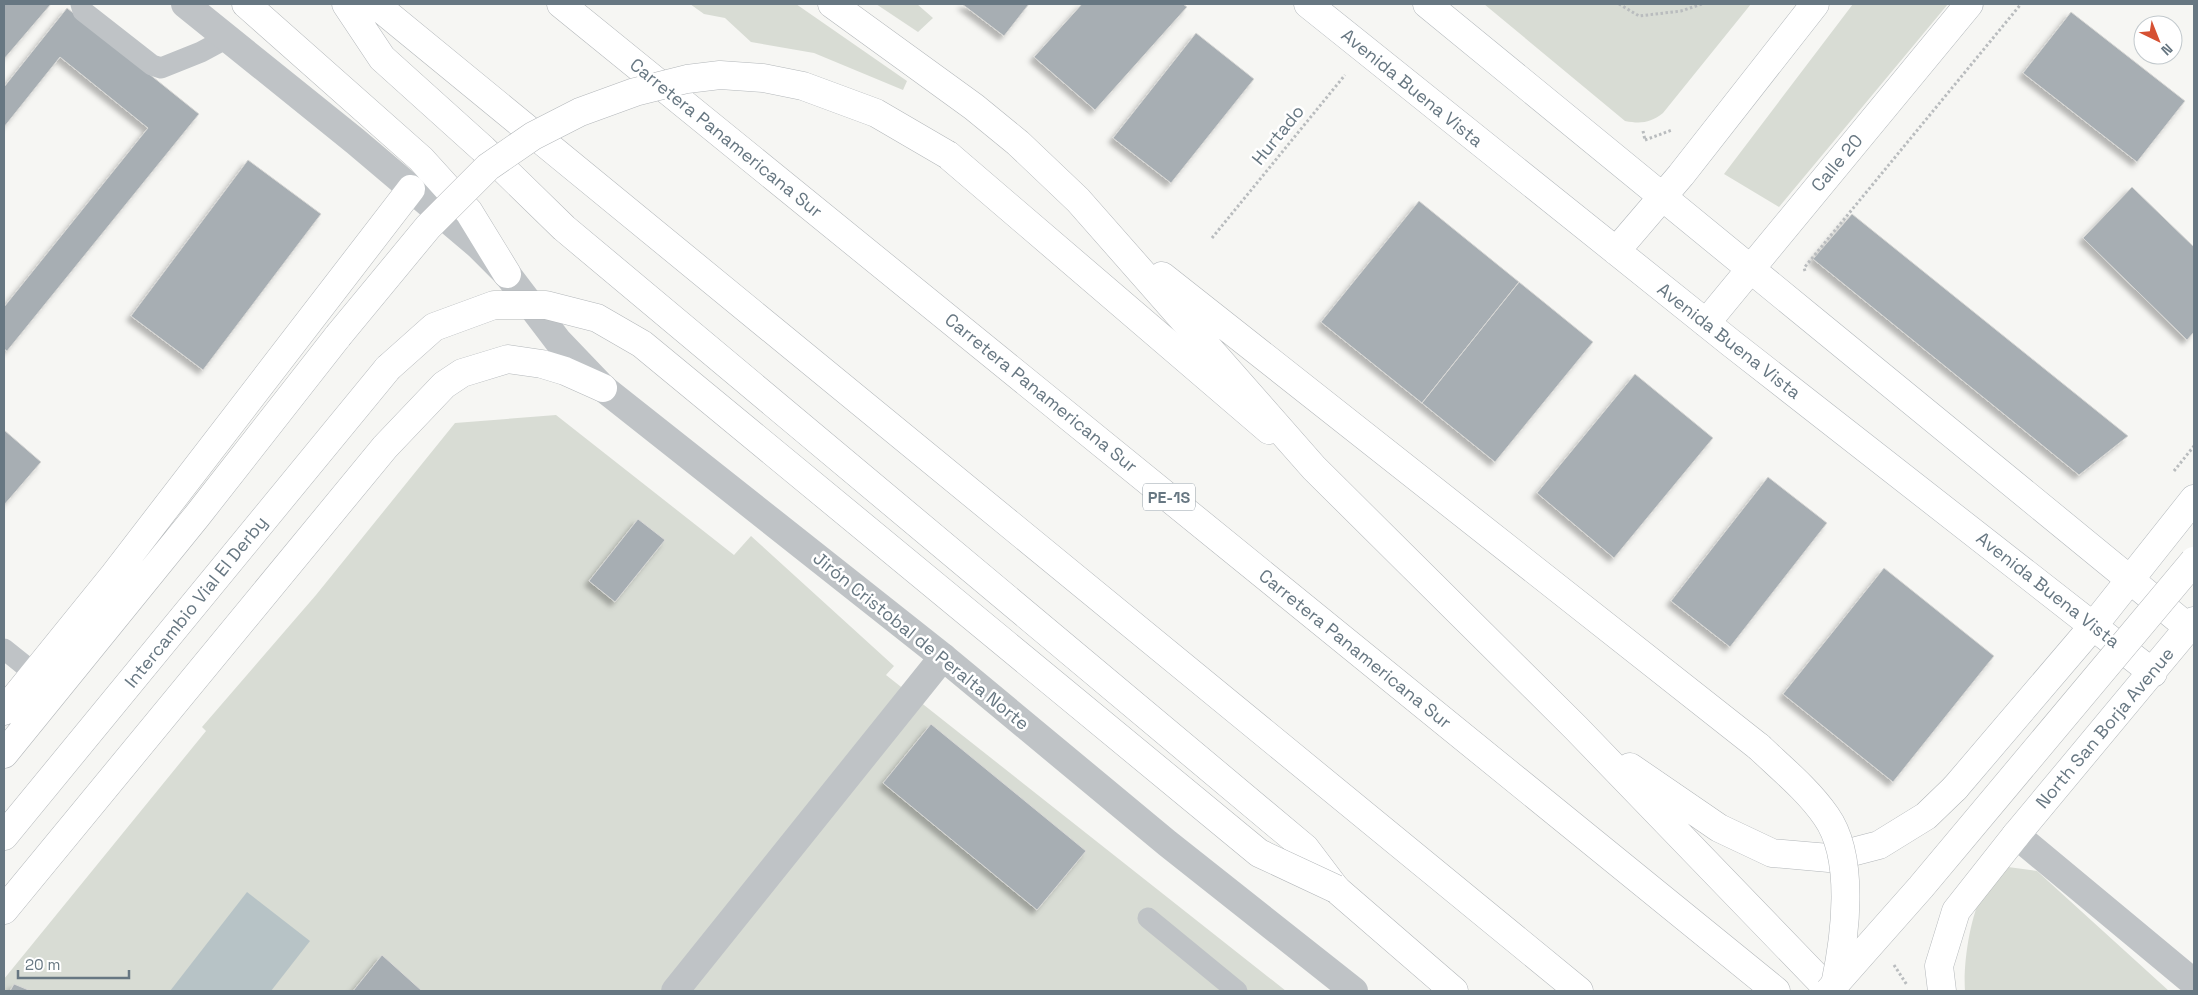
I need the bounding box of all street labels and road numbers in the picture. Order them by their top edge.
street label: Avenida Buena Vista [1337,23,1488,152]
street label: Carretera Panamericana Sur [625,53,827,223]
street label: Hurtado [1246,100,1309,169]
street label: Calle 20 [1806,129,1867,196]
street label: Avenida Buena Vista [1653,277,1806,404]
street label: Carretera Panamericana Sur [940,308,1142,478]
road number: PE-1S [1143,484,1195,511]
street label: Intercambio Vial El Derby [119,511,272,692]
street label: Avenida Buena Vista [1972,526,2125,653]
street label: Jirón Cristobal de Peralta Norte [809,546,1034,735]
street label: Carretera Panamericana Sur [1254,564,1456,734]
street label: North San Borja Avenue [2030,642,2179,813]

